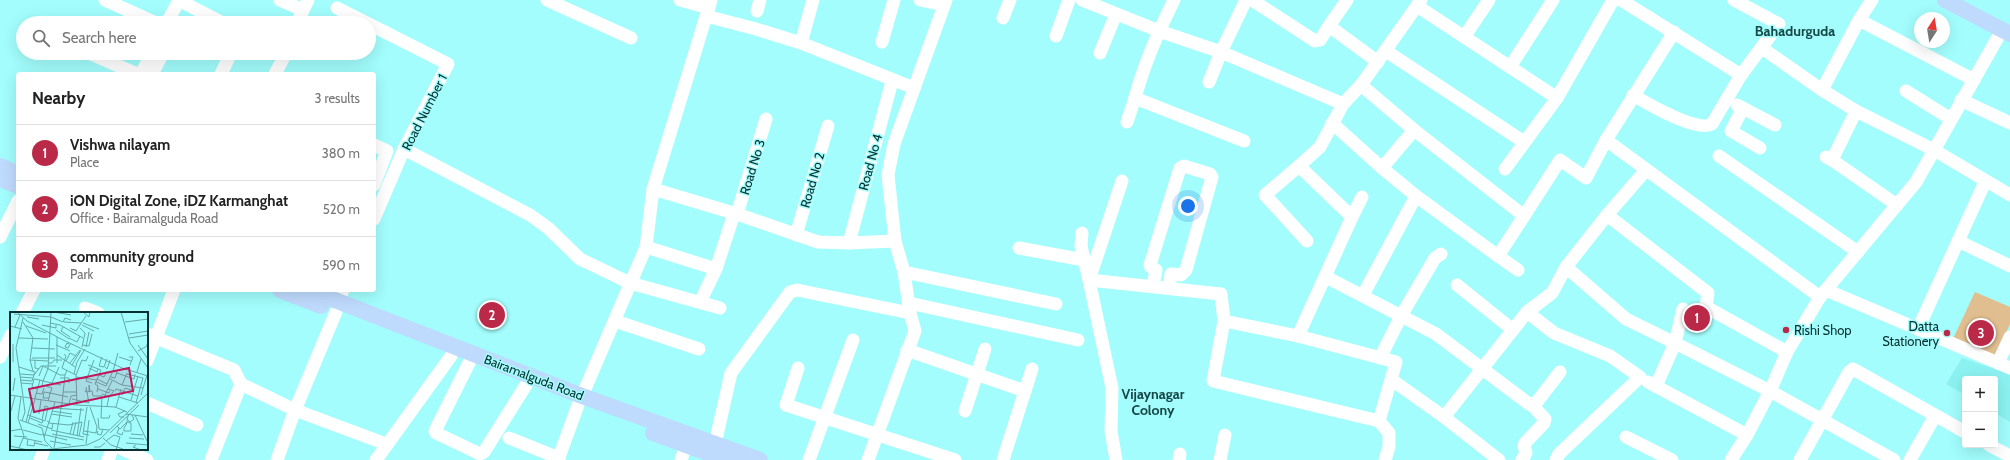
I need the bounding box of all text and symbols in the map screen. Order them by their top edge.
north arrow [1914,12,1950,48]
search box [16,16,376,60]
district label: Bahadurguda [1755,22,1835,40]
icon: search [30,27,52,49]
text: Search here [62,29,137,47]
street label: Road Number 1 [398,71,450,153]
text: Nearby [32,88,85,108]
text: 3 results [314,90,360,106]
street label: Road No 4 [855,132,885,192]
text: Vishwa nilayam [70,136,170,154]
street label: Road No 3 [736,137,768,197]
text: 1 [43,145,47,161]
text: 380 m [322,145,360,161]
street label: Road No 2 [796,150,828,210]
text: Place [70,154,99,170]
text: iON Digital Zone, iDZ Karmanghat [70,192,288,210]
your location [1178,196,1198,216]
text: 2 [42,201,48,217]
text: 520 m [323,201,360,217]
text: Office · Bairamalguda Road [70,210,218,226]
text: community ground [70,248,194,266]
text: 3 [41,257,49,273]
text: 590 m [322,257,360,273]
text: Park [70,266,93,282]
pin: 2 [479,300,505,330]
pin: 1 [1684,303,1710,333]
inset map [10,312,148,450]
place label: Datta Stationery [1882,318,1940,349]
pin: 3 [1968,318,1994,348]
place label: Rishi Shop [1794,322,1852,338]
marker: Rishi Shop [1781,325,1791,335]
marker: Datta Stationery [1942,328,1952,338]
street label: Bairamalguda Road [482,351,586,403]
map controls [1962,376,1998,448]
button: + [1962,376,1998,412]
district label: Vijaynagar Colony [1122,385,1185,419]
button: − [1962,412,1998,448]

